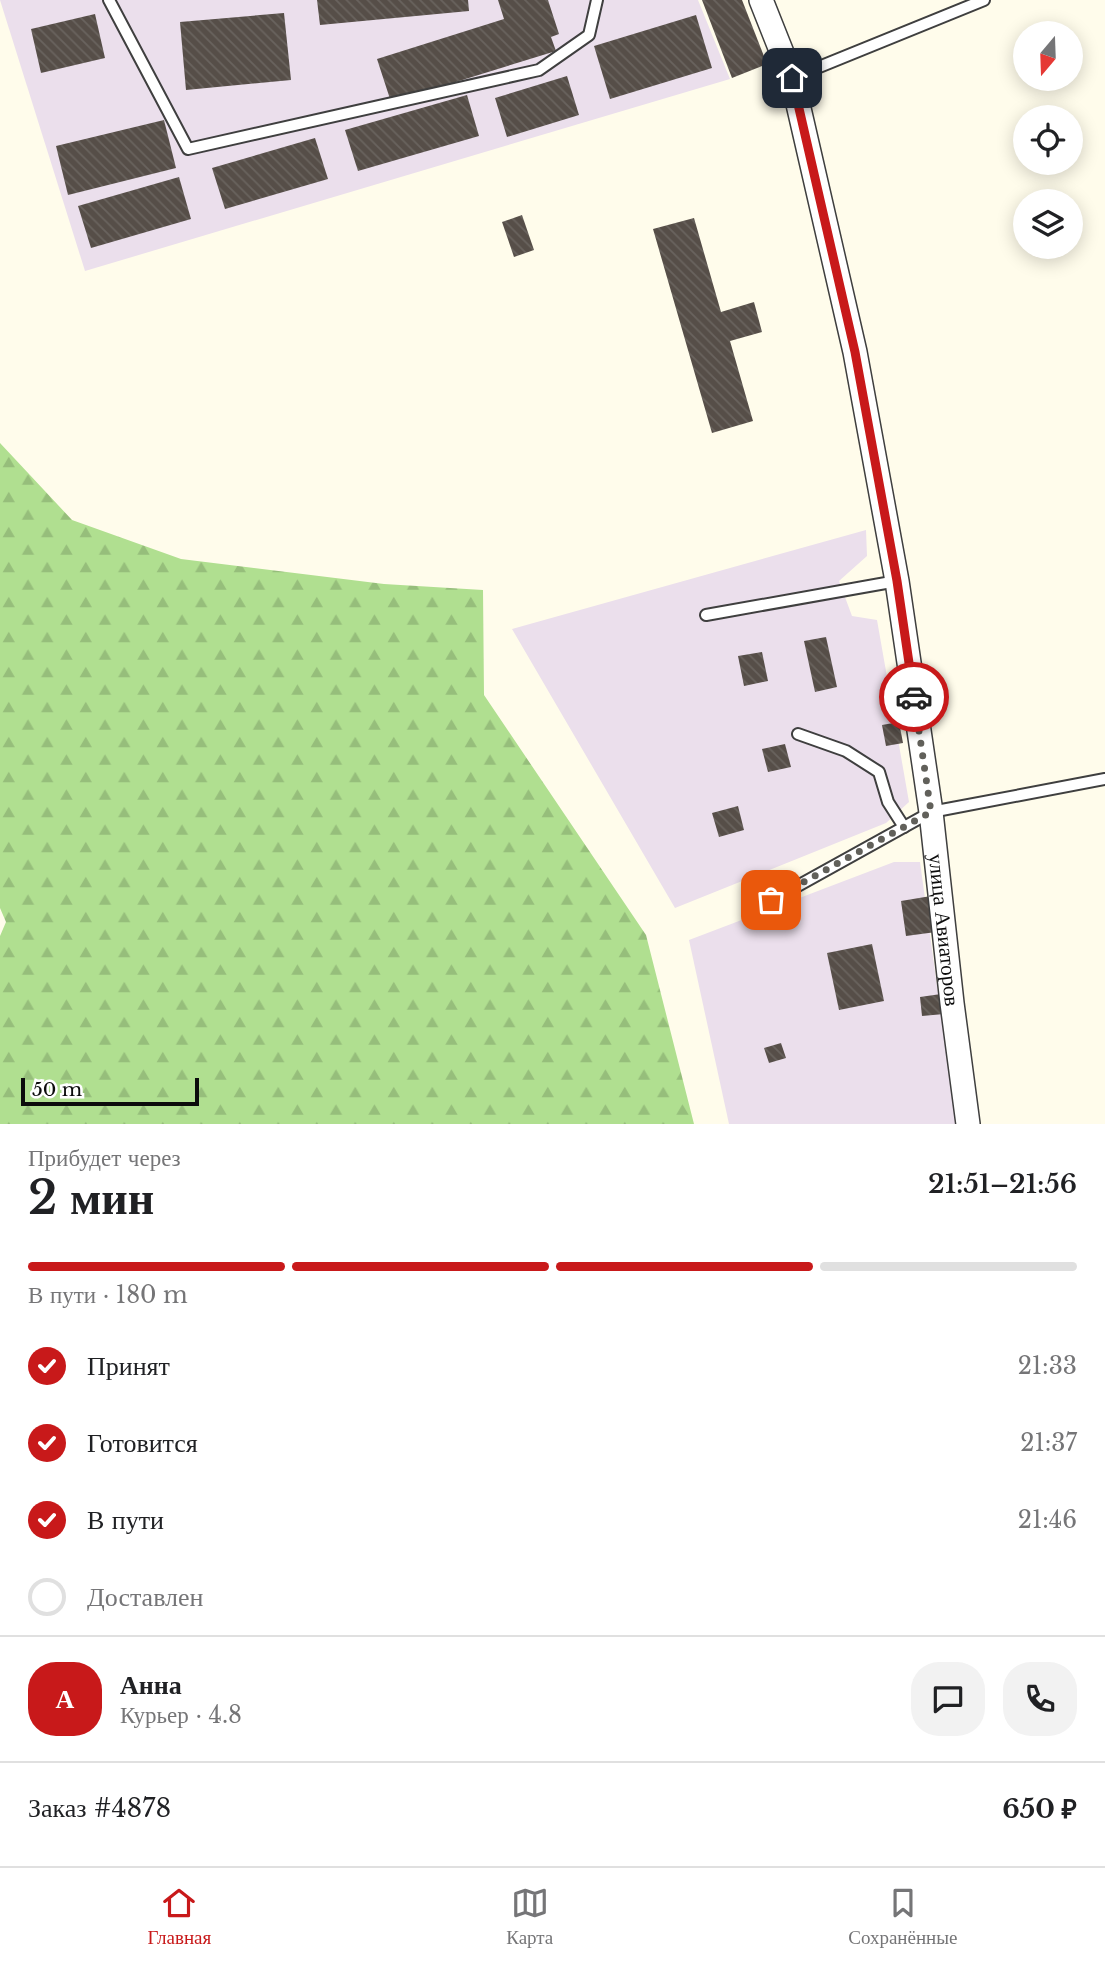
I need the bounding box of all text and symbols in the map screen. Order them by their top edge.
north arrow [1013,21,1083,91]
map controls [1013,21,1083,259]
pin [762,48,822,108]
icon: home [773,59,811,97]
button: locate [1013,105,1083,175]
button: layers [1013,189,1083,259]
courier [879,662,949,732]
icon: car [895,678,933,716]
street label: улица Авиаторов [923,852,965,1008]
pin [741,870,801,930]
icon: bag [752,881,790,919]
scale bar [21,1075,200,1107]
text: 50 m [32,1078,82,1101]
text: Прибудет через [28,1144,181,1172]
text: 21:51–21:56 [928,1168,1077,1200]
text: 2 мин [28,1169,154,1226]
text: В пути · 180 m [28,1281,188,1309]
icon: check [28,1347,66,1385]
text: Принят [87,1350,170,1382]
text: 21:33 [1018,1352,1077,1380]
icon: check [28,1424,66,1462]
text: Готовится [87,1427,198,1459]
text: 21:37 [1020,1429,1077,1457]
icon: check [28,1501,66,1539]
text: В пути [87,1504,164,1536]
text: 21:46 [1018,1506,1077,1534]
text: Доставлен [87,1581,204,1613]
button: chat [911,1662,985,1736]
button: phone [1003,1662,1077,1736]
text: Анна [120,1669,182,1701]
text: А [56,1683,74,1715]
text: Курьер · 4.8 [120,1701,242,1729]
text: Заказ #4878 [28,1792,171,1824]
text: 650 ₽ [1002,1793,1077,1825]
tab: Главная [147,1884,211,1949]
tab: Карта [506,1884,553,1949]
tab: Сохранённые [848,1884,958,1949]

